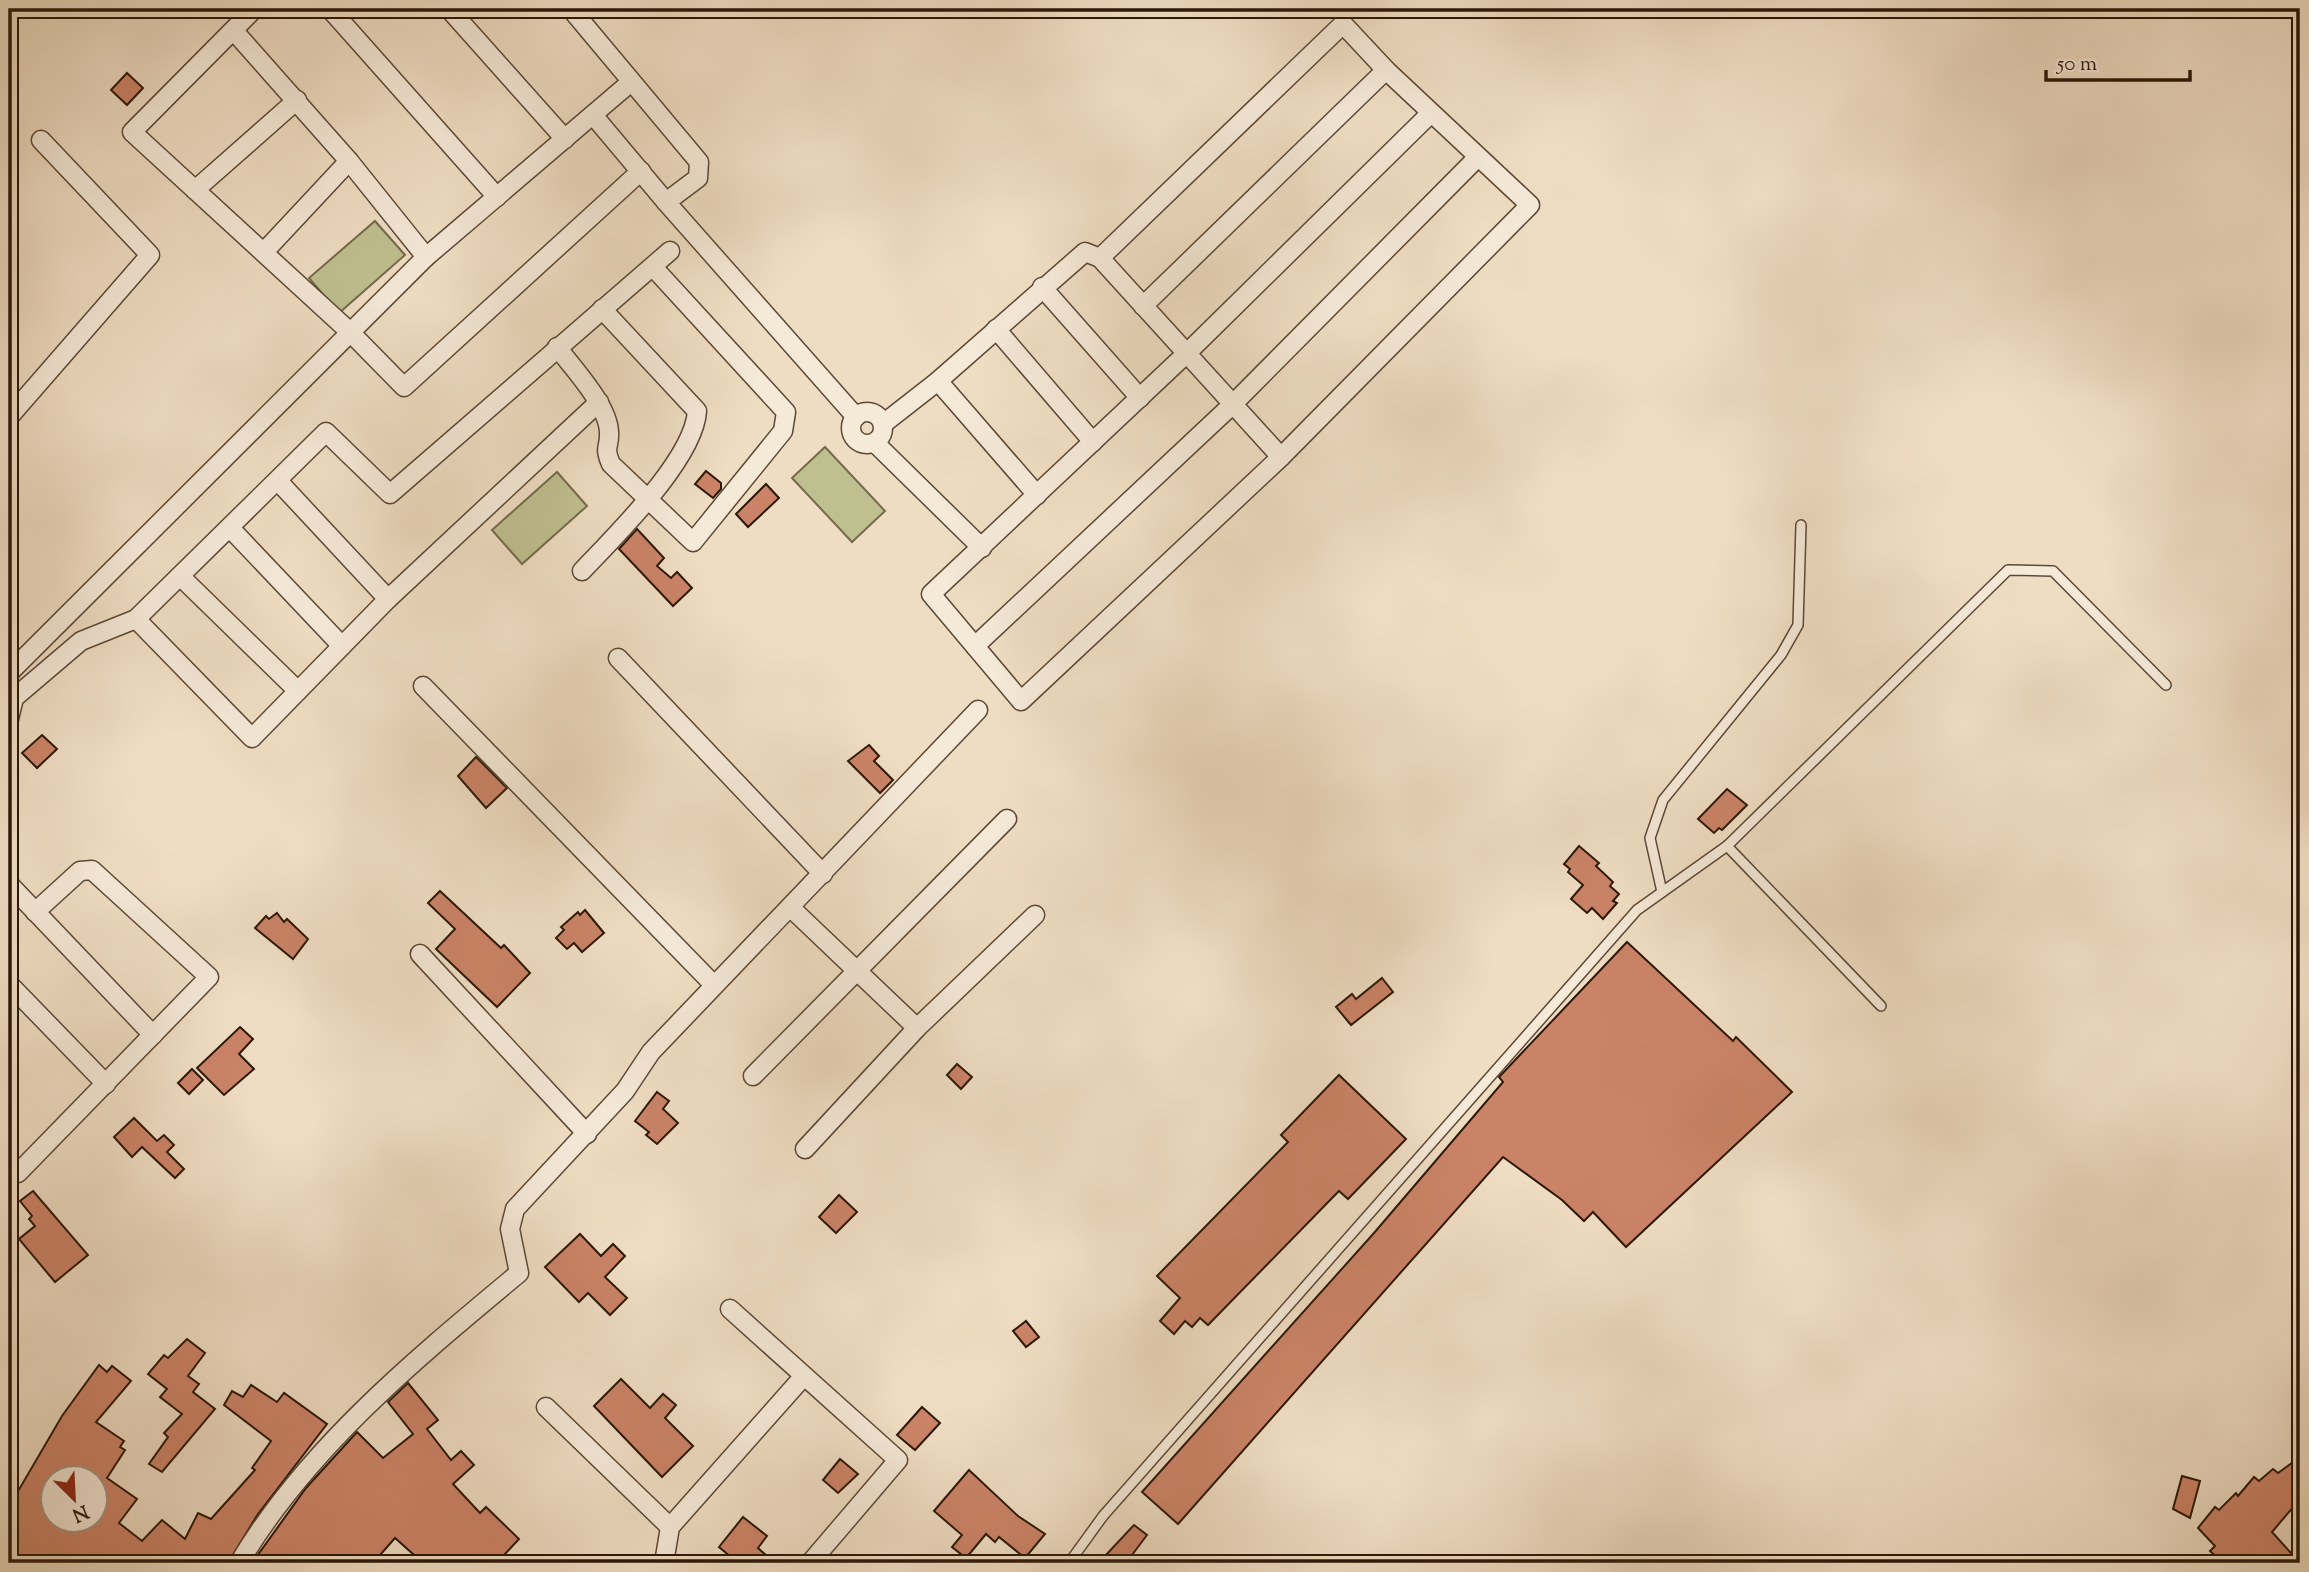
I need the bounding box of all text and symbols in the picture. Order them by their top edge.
scale bar [2046,38,2190,82]
text: 50 m [2056,50,2097,80]
north arrow [38,1464,108,1534]
text: N [67,1497,92,1528]

